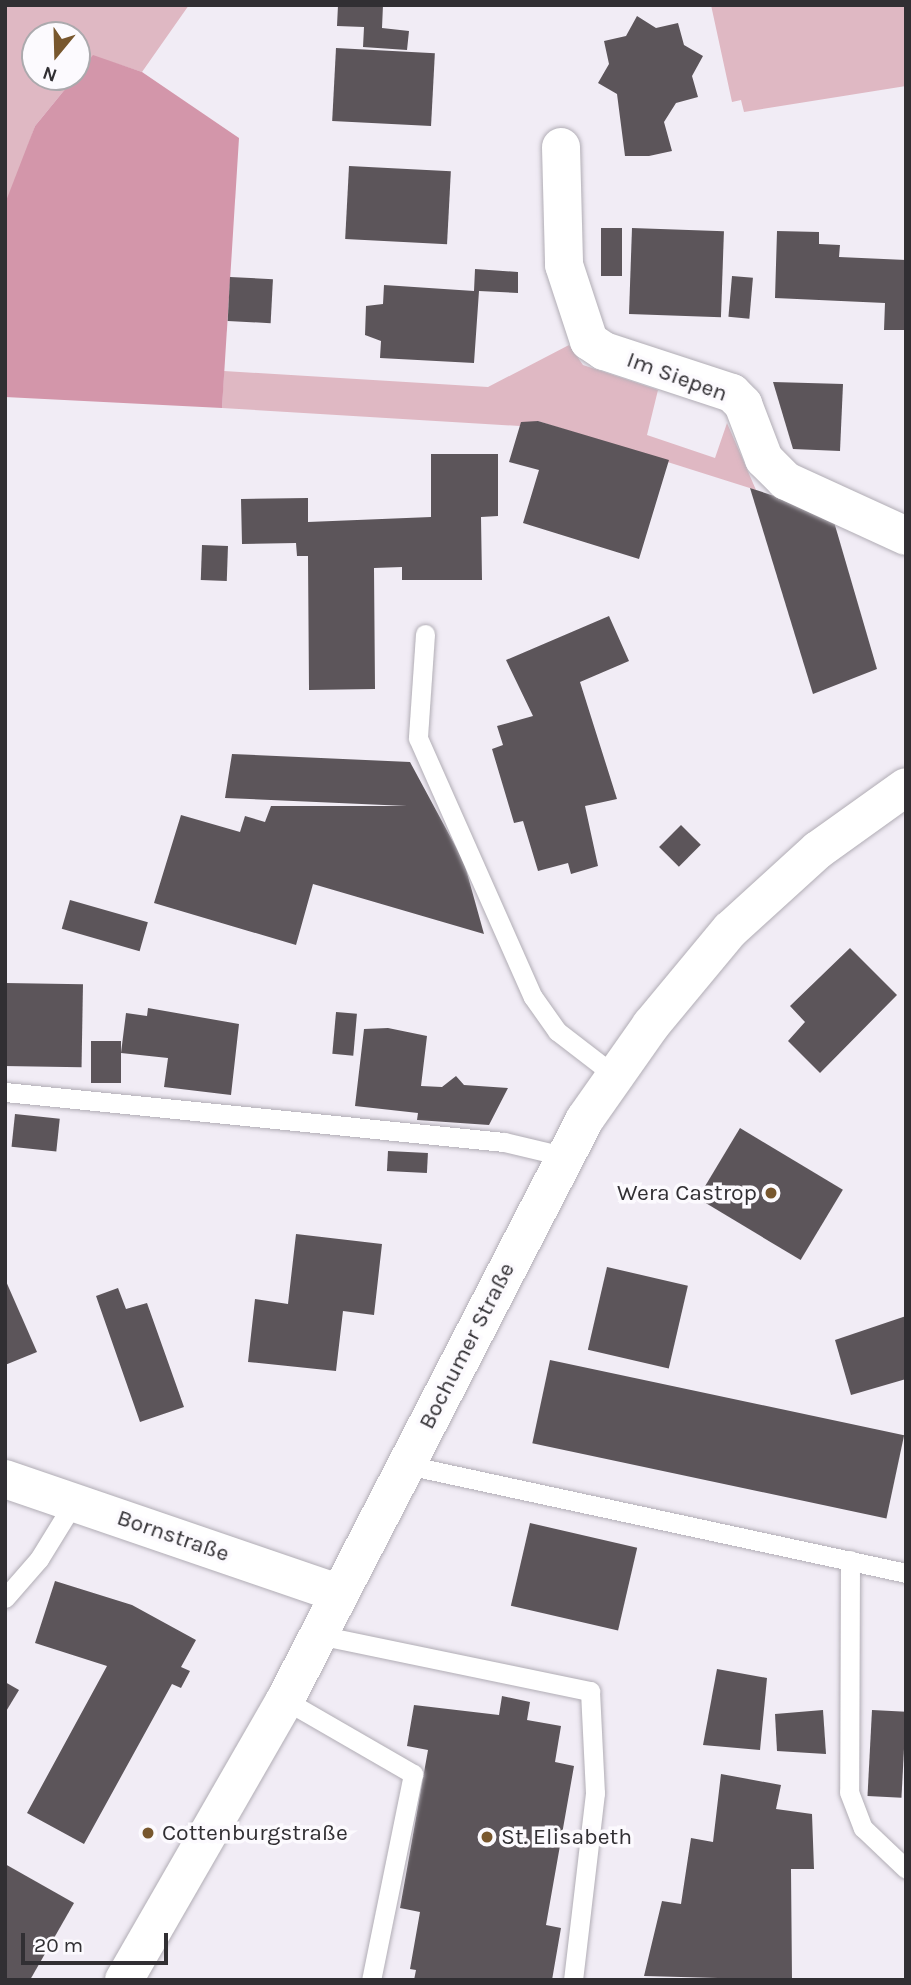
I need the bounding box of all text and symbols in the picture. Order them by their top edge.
north arrow [21,21,91,91]
text: N [40,61,60,87]
street label: Im Siepen [623,346,731,408]
place label: Wera Castrop [617,1179,757,1207]
marker: Wera Castrop [763,1185,779,1201]
street label: Bochumer Straße [413,1258,521,1434]
street label: Bornstraße [113,1504,233,1568]
place label: Cottenburgstraße [162,1819,348,1847]
place label: St. Elisabeth [501,1823,632,1851]
marker: Cottenburgstraße [140,1825,156,1841]
marker: St. Elisabeth [479,1829,495,1845]
scale bar [24,1918,172,1962]
text: 20 m [34,1933,83,1957]

